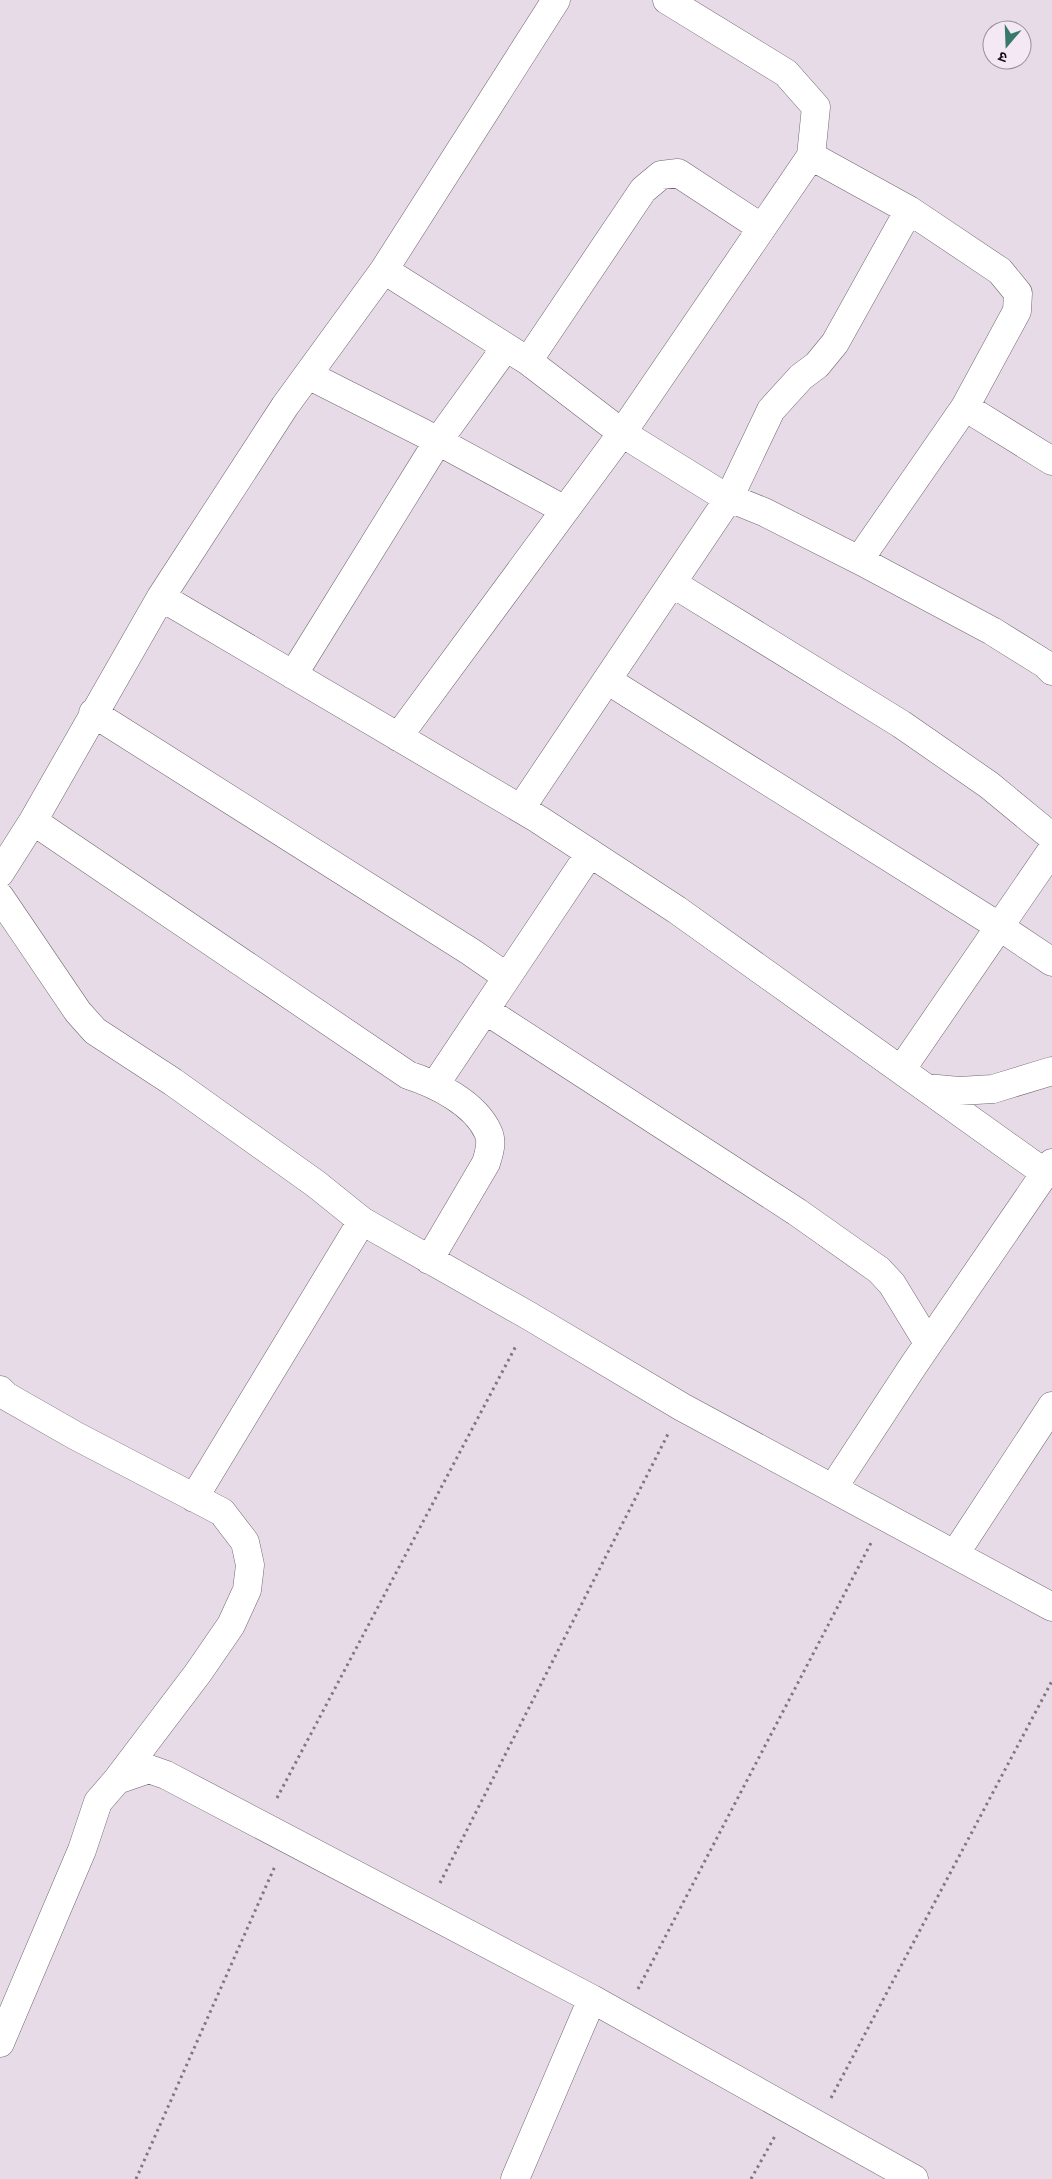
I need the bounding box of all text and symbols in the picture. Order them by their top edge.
north arrow [982,20,1032,70]
text: उ [996,48,1009,66]

